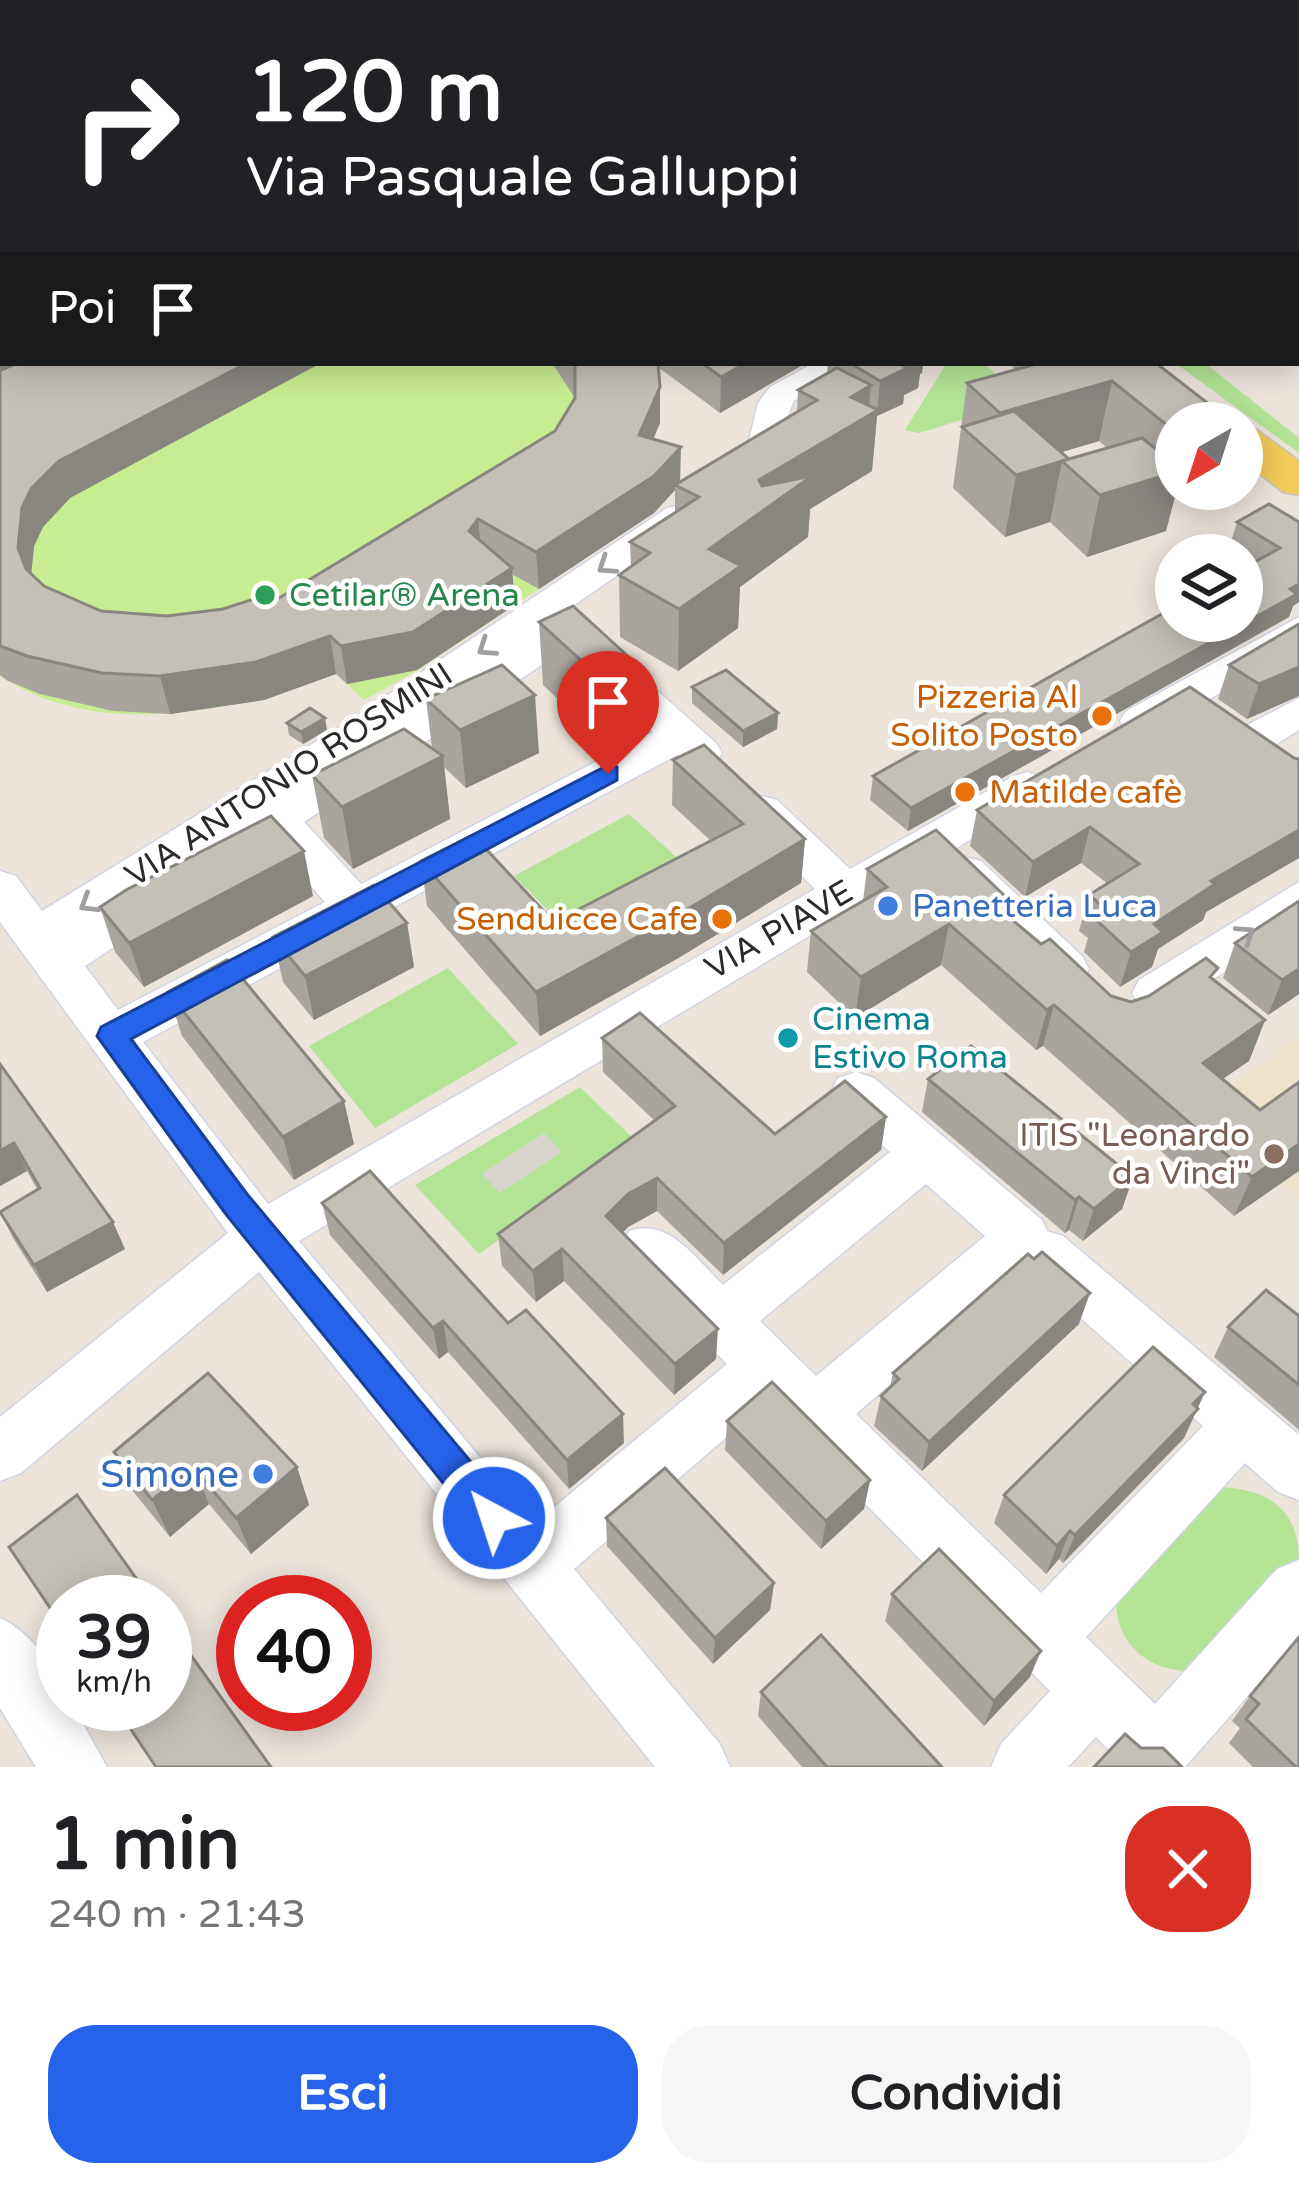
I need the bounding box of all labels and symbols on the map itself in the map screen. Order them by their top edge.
north arrow [1155,402,1263,510]
one-way arrow [597,552,619,574]
place label: Cetilar® Arena [289,576,520,615]
marker: Cetilar® Arena [252,582,278,608]
one-way arrow [477,634,499,656]
pin [557,651,659,774]
street label: VIA ANTONIO ROSMINI [118,655,460,895]
place label: Pizzeria Al Solito Posto [890,678,1078,755]
marker: Pizzeria Al Solito Posto [1089,703,1115,729]
place label: Matilde cafè [989,773,1182,812]
marker: Matilde cafè [952,779,978,805]
street label: VIA PIAVE [698,872,860,988]
place label: Panetteria Luca [912,887,1158,926]
one-way arrow [79,890,101,912]
marker: Panetteria Luca [875,893,901,919]
place label: Senduicce Cafe [456,900,698,939]
marker: Senduicce Cafe [709,906,735,932]
one-way arrow [1233,926,1255,948]
place label: Cinema Estivo Roma [812,1000,1008,1077]
marker: Cinema Estivo Roma [775,1025,801,1051]
place label: ITIS "Leonardo da Vinci" [1019,1116,1250,1193]
marker: ITIS "Leonardo da Vinci" [1261,1141,1287,1167]
place label: Simone [100,1451,239,1498]
position arrow [431,1455,557,1581]
marker: Simone [250,1461,276,1487]
speed limit sign: 40 [216,1575,372,1731]

